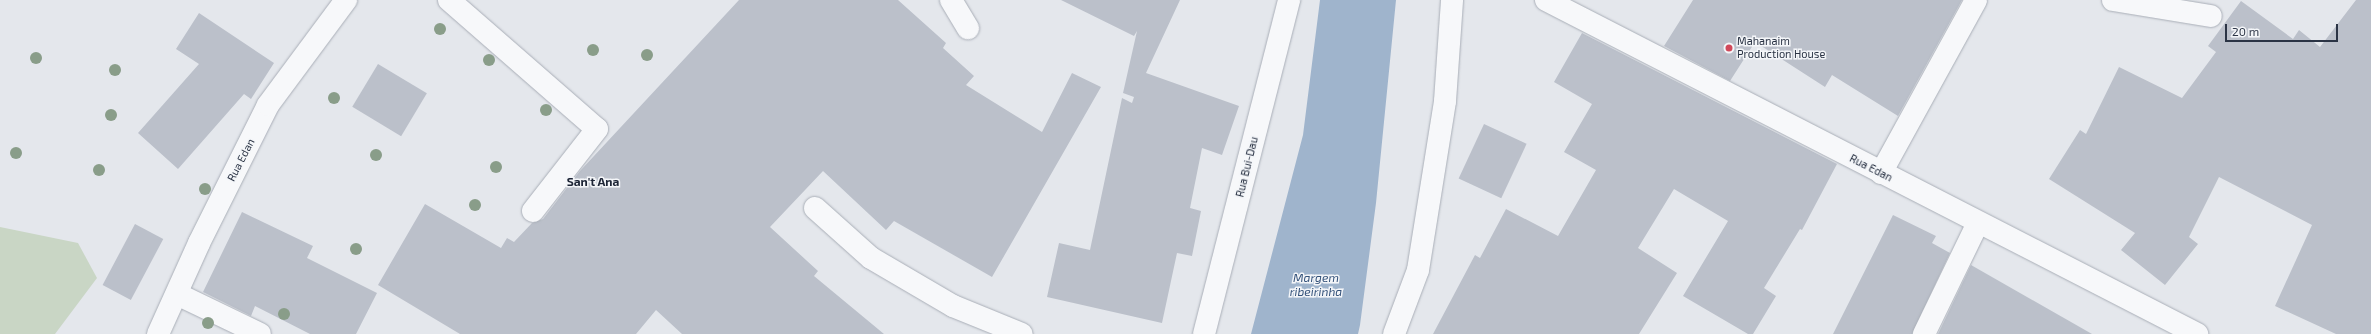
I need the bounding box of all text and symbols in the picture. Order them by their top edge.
scale bar [2227,16,2340,42]
text: 20 m [2232,24,2259,38]
place label: Mahanaim Production House [1737,35,1825,61]
marker: Mahanaim Production House [1724,43,1734,53]
street label: Rua Bui-Dau [1233,135,1261,199]
street label: Rua Edan [225,136,257,184]
street label: Rua Edan [1847,152,1895,184]
district label: San't Ana [567,175,619,189]
water label: Margem ribeirinha [1290,271,1342,299]

